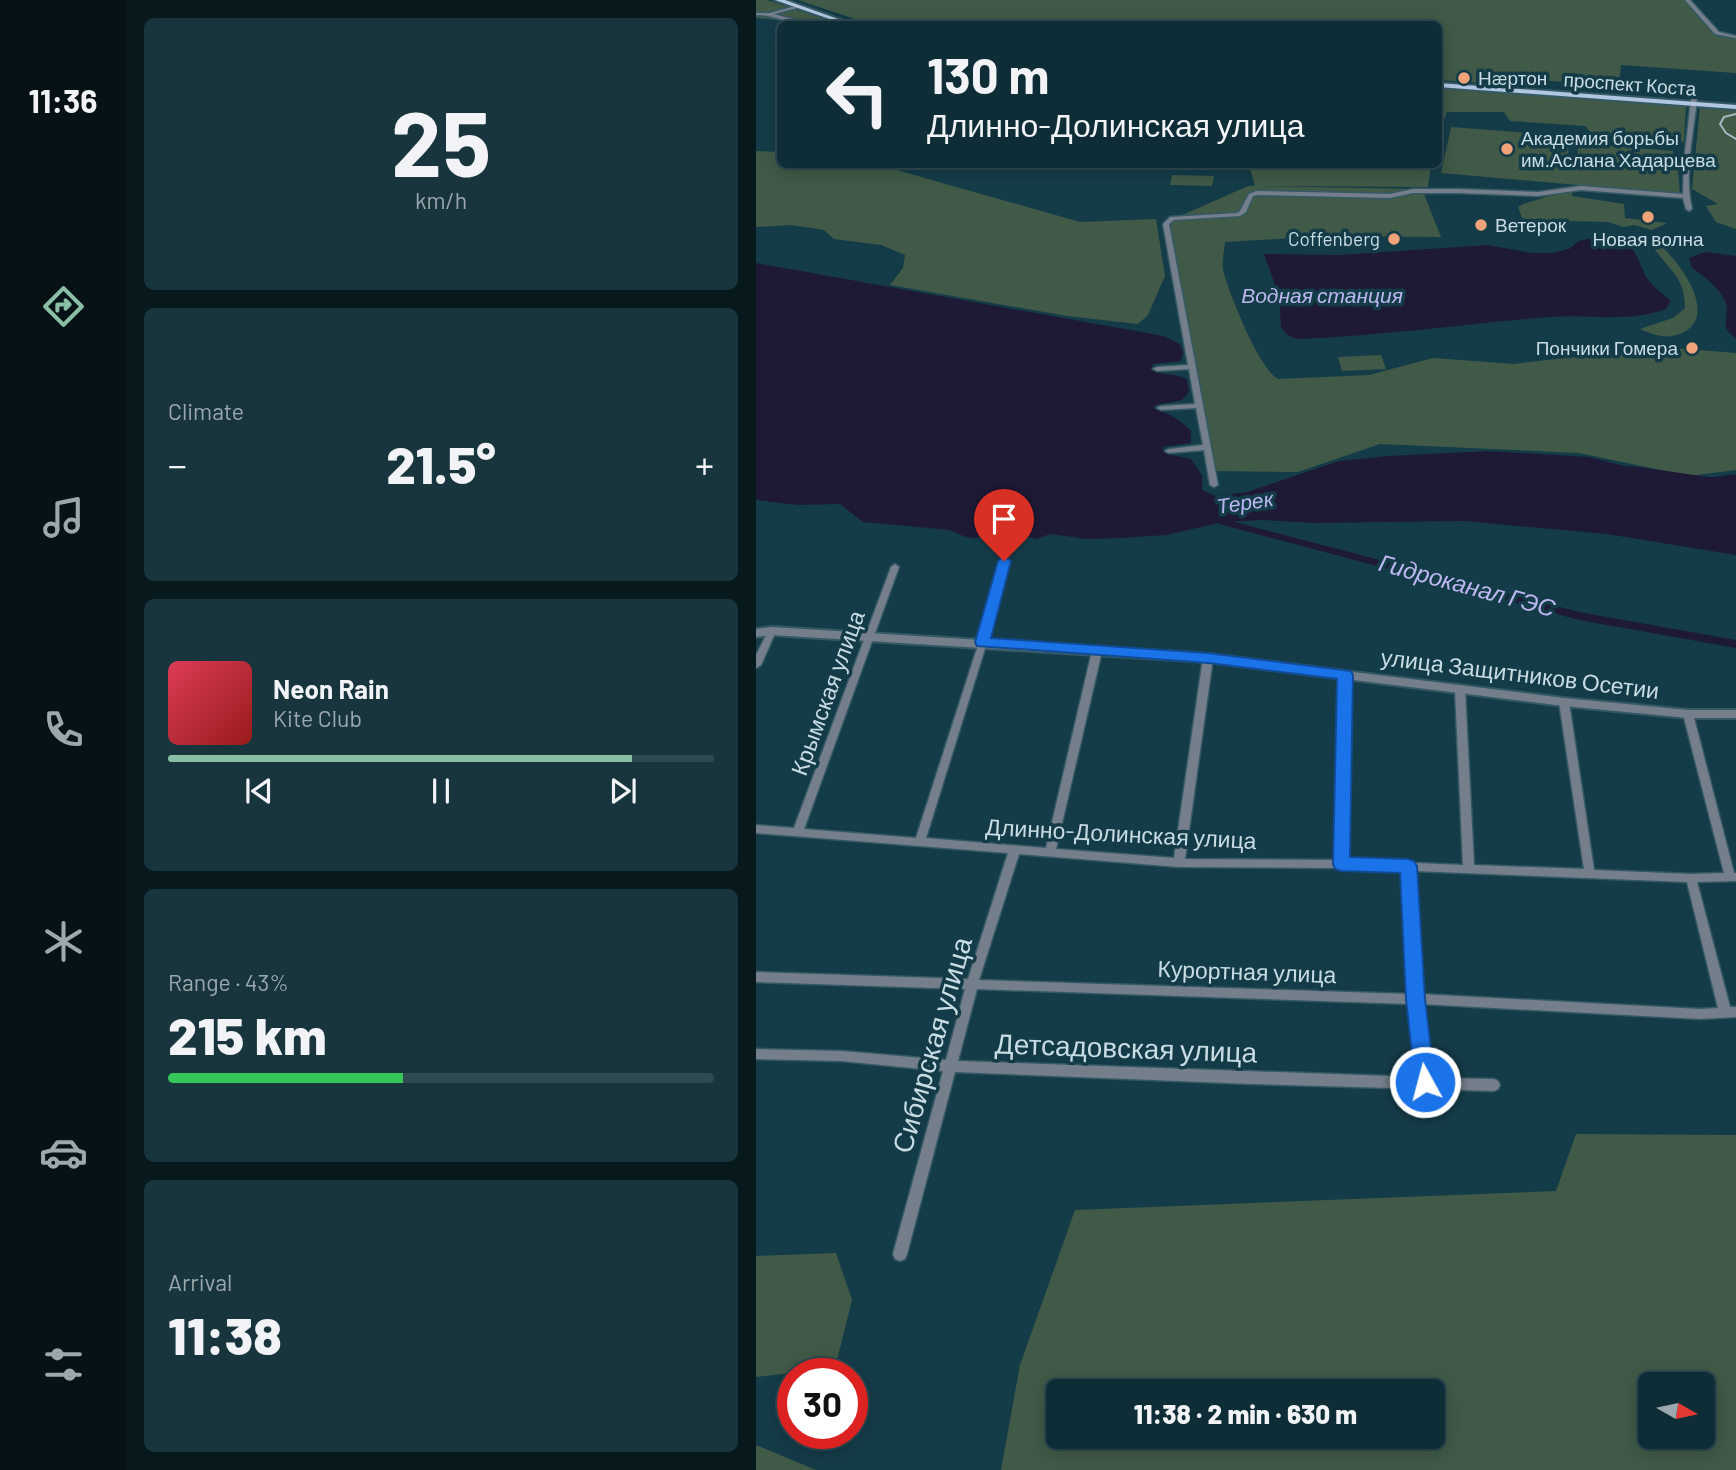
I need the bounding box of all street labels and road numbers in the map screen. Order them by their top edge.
street label: проспект Коста [1563,67,1698,100]
street label: Крымская улица [784,606,870,779]
street label: улица Защитников Осетии [1379,642,1661,704]
street label: Длинно-Долинская улица [985,812,1257,854]
street label: Сибирская улица [884,932,978,1157]
street label: Курортная улица [1157,954,1337,988]
street label: Детсадовская улица [994,1025,1258,1069]

